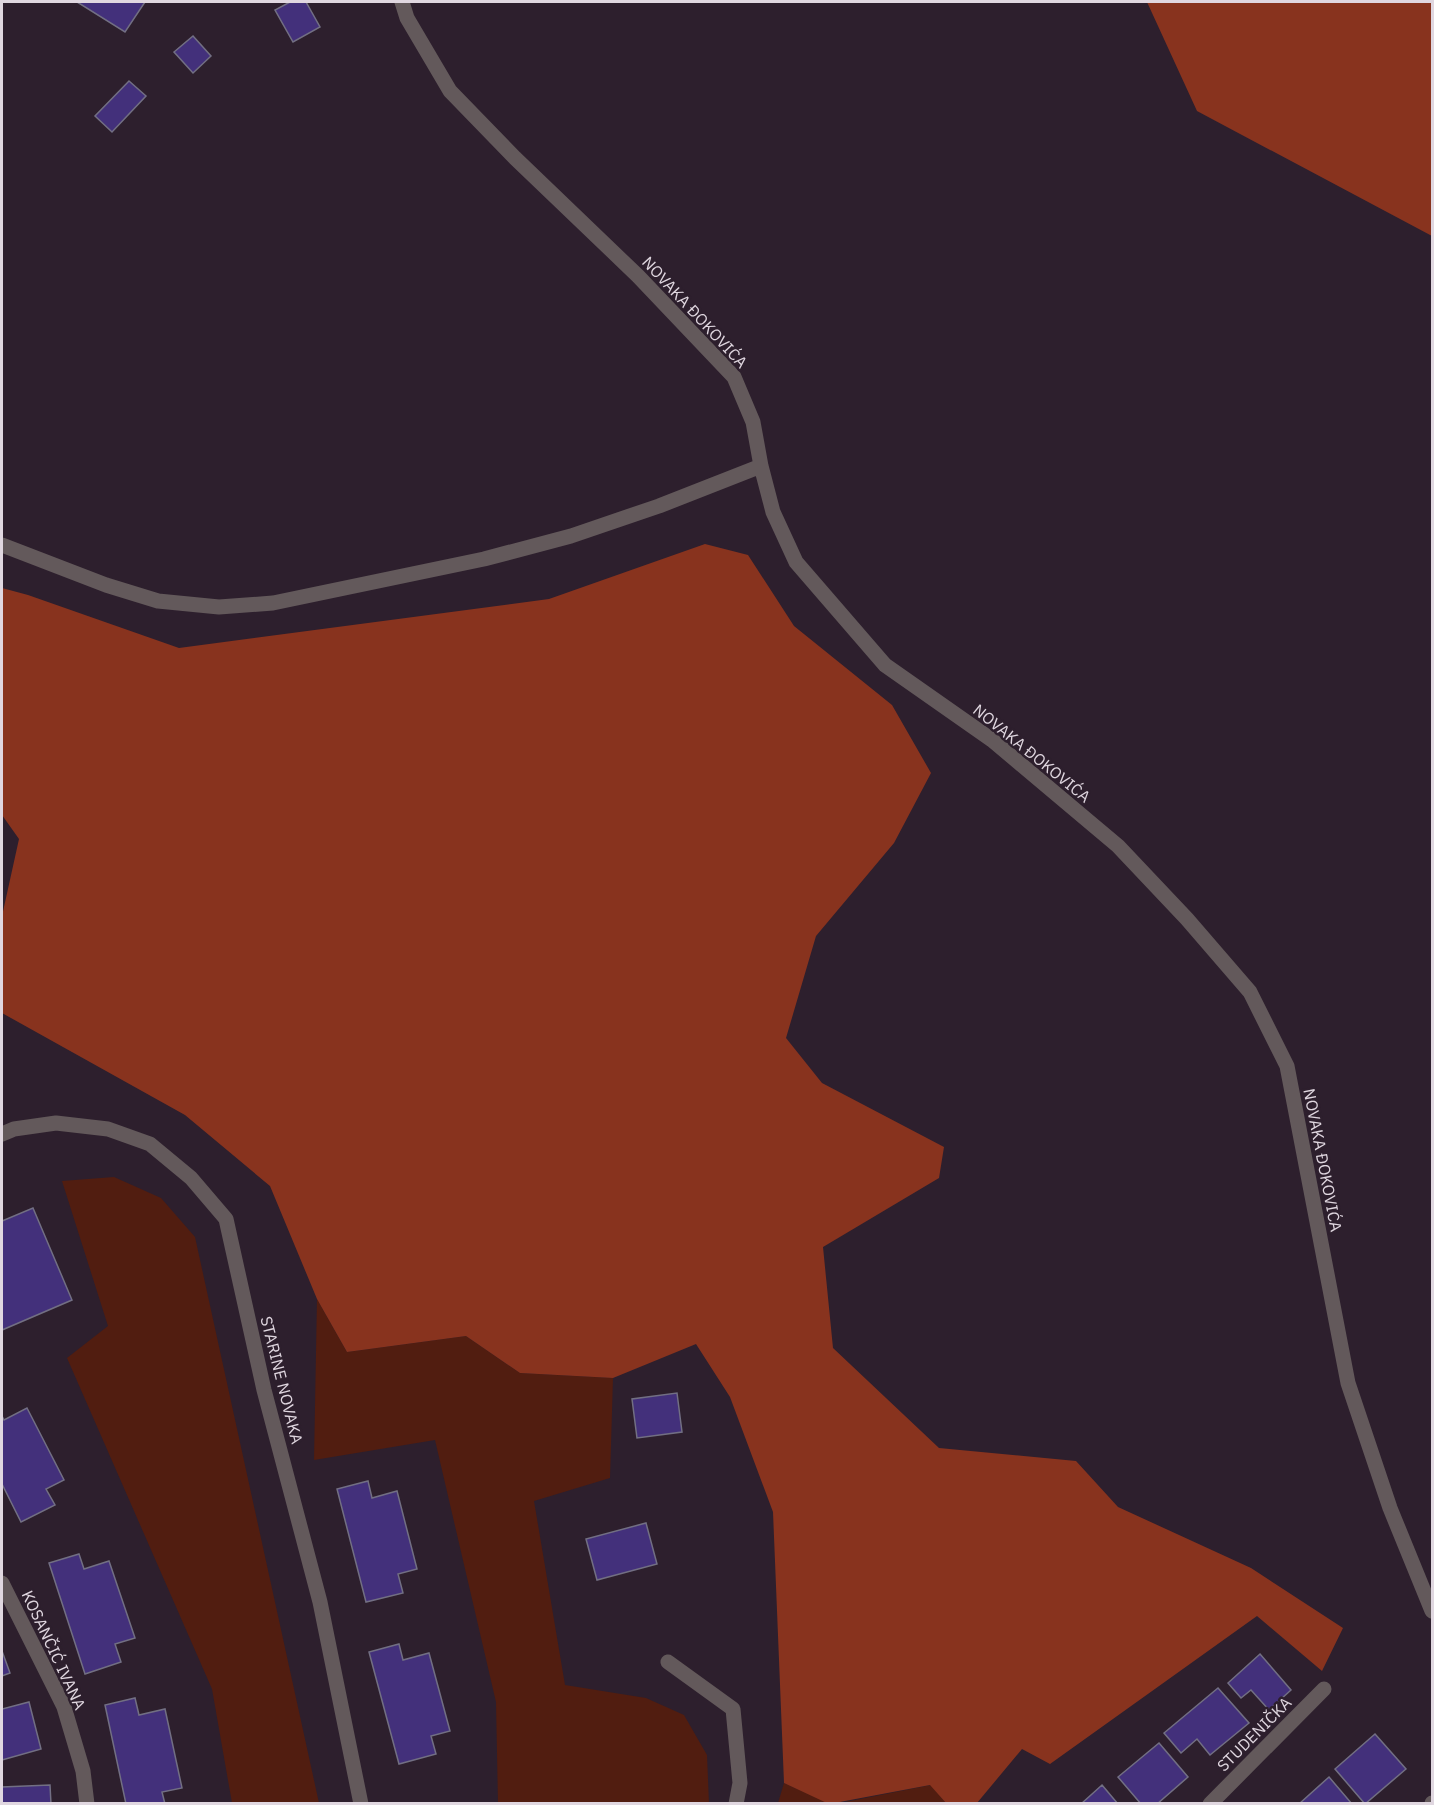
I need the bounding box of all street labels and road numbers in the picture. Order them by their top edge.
street label: NOVAKA ÐOKOVIĆA [638,251,753,372]
street label: NOVAKA ÐOKOVIĆA [969,699,1095,806]
street label: NOVAKA ÐOKOVIĆA [1299,1087,1348,1233]
street label: STARINE NOVAKA [256,1314,308,1446]
street label: KOSANČIĆ IVANA [18,1587,91,1713]
street label: STUDENIČKA [1212,1692,1295,1775]

